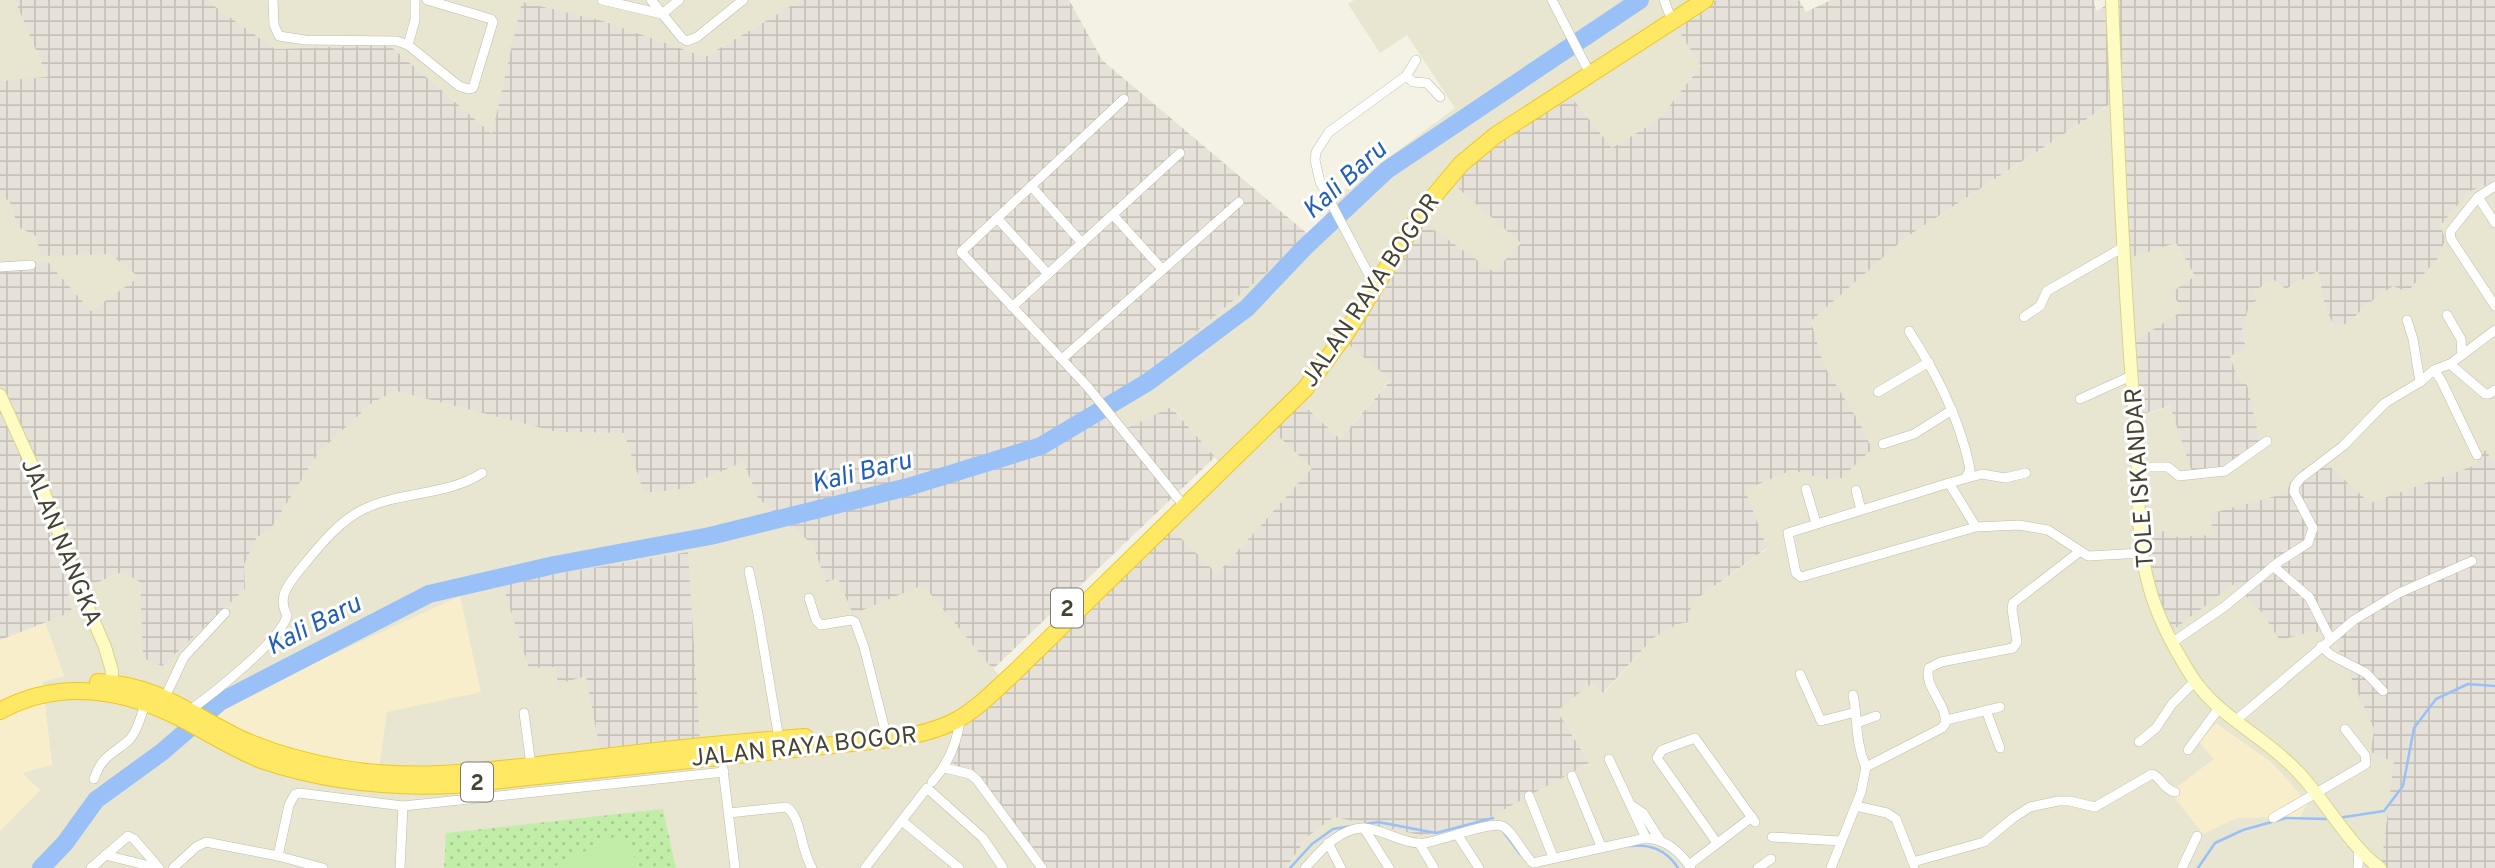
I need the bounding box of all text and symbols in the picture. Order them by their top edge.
water label: Kali Baru [1297,134,1395,227]
street label: JALAN RAYA BOGOR [1296,189,1448,394]
street label: TOLE ISKANDAR [2120,387,2162,569]
water label: Kali Baru [808,445,916,502]
street label: JALAN NANGKA [13,455,107,631]
water label: Kali Baru [261,588,368,664]
road number: 2 [1051,588,1083,628]
street label: JALAN RAYA BOGOR [690,721,919,775]
road number: 2 [461,762,493,802]

